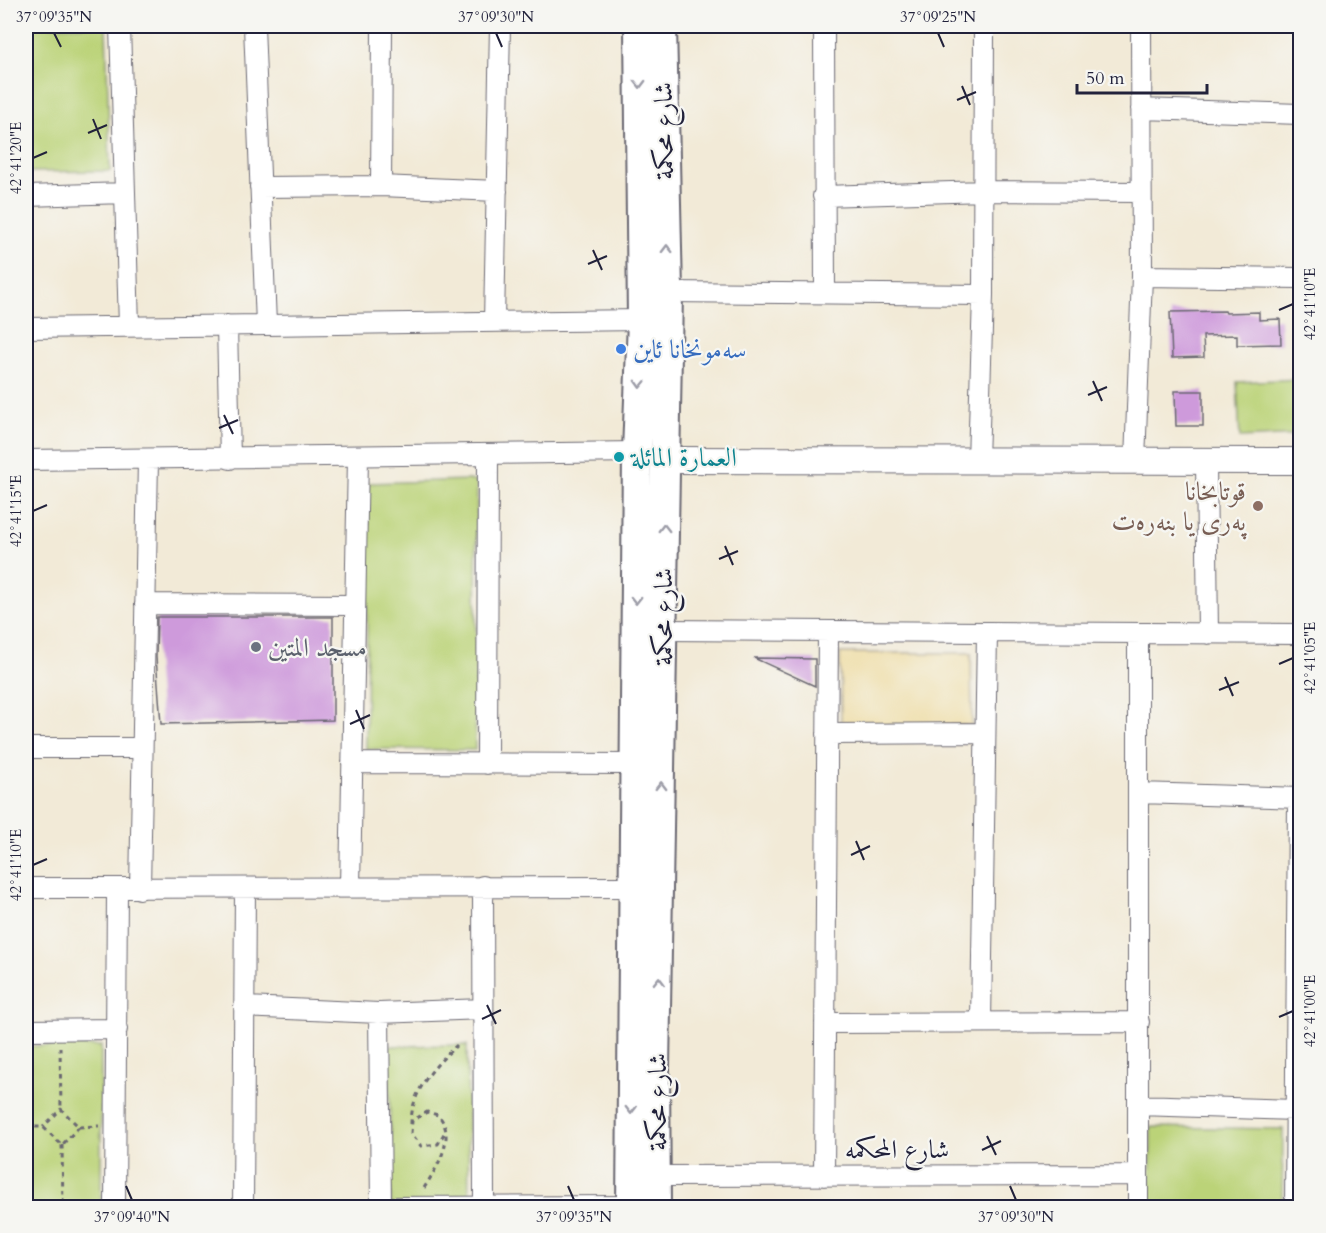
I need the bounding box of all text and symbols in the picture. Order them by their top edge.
text: 37°09'35"N [16,7,92,27]
text: 37°09'30"N [458,7,534,27]
text: 37°09'25"N [900,7,976,27]
scale bar [1077,57,1208,95]
text: 50 m [1086,66,1125,91]
one-way arrow [634,79,646,88]
street label: شارع محكمة [646,82,686,180]
text: 42°41'20"E [6,122,26,194]
one-way arrow [660,245,673,254]
text: 42°41'10"E [1300,268,1320,340]
place label: سەمونخانا ئاین [633,332,747,367]
marker: سەمونخانا ئاین [614,342,628,356]
one-way arrow [633,379,646,388]
place label: العمارة المائلة [629,440,737,475]
marker: العمارة المائلة [612,450,626,464]
place label: قوتابخانا پەری یا بنەرەت [1111,474,1247,540]
text: 42°41'15"E [6,475,26,547]
marker: قوتابخانا پەری یا بنەرەت [1251,499,1265,513]
one-way arrow [658,524,670,533]
street label: شارع محكمة [646,568,685,666]
one-way arrow [630,595,642,604]
text: 42°41'05"E [1300,622,1320,694]
place label: مسجد المتين [268,630,367,665]
marker: مسجد المتين [249,640,263,654]
one-way arrow [655,782,667,791]
text: 42°41'10"E [6,829,26,901]
text: 42°41'00"E [1300,975,1320,1047]
one-way arrow [652,977,665,986]
street label: شارع محكمة [640,1053,679,1151]
one-way arrow [625,1105,638,1114]
street label: شارع المحكمه [845,1132,949,1171]
text: 37°09'40"N [94,1207,170,1227]
text: 37°09'35"N [536,1207,612,1227]
text: 37°09'30"N [978,1207,1054,1227]

